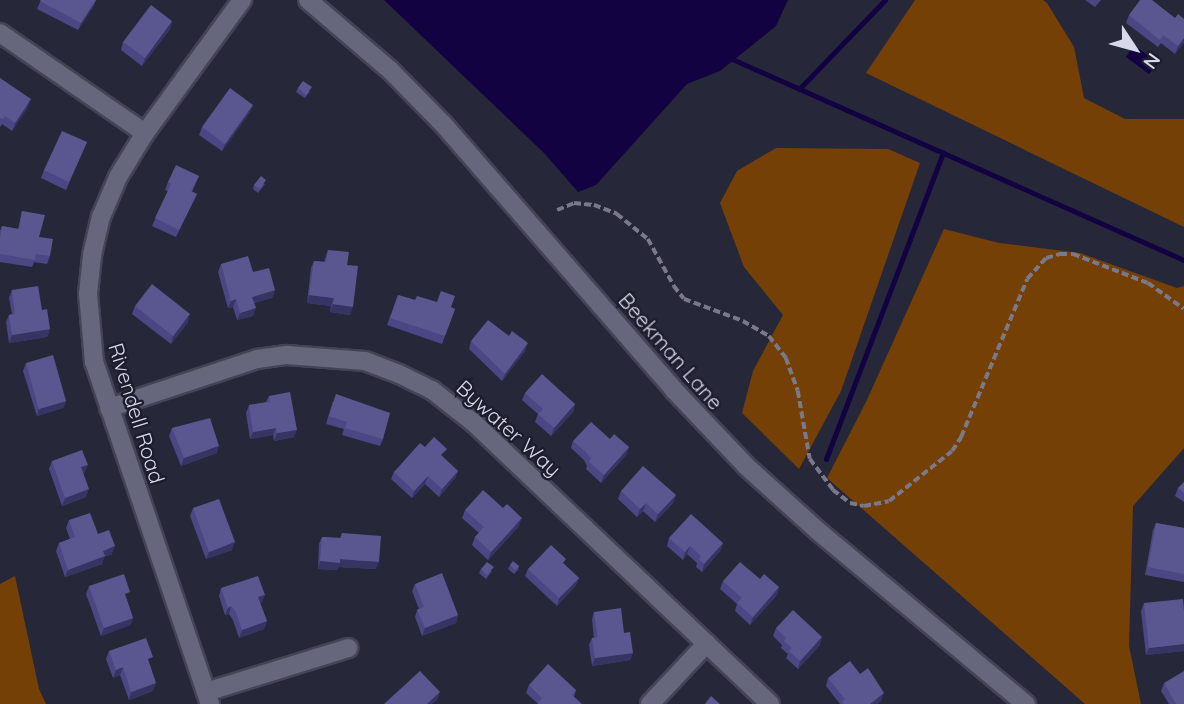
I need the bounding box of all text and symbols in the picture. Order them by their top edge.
north arrow [1100,14,1170,84]
text: N [1138,49,1166,74]
street label: Beekman Lane [614,288,728,414]
street label: Rivendell Road [104,340,170,486]
street label: Bywater Way [452,375,566,481]

